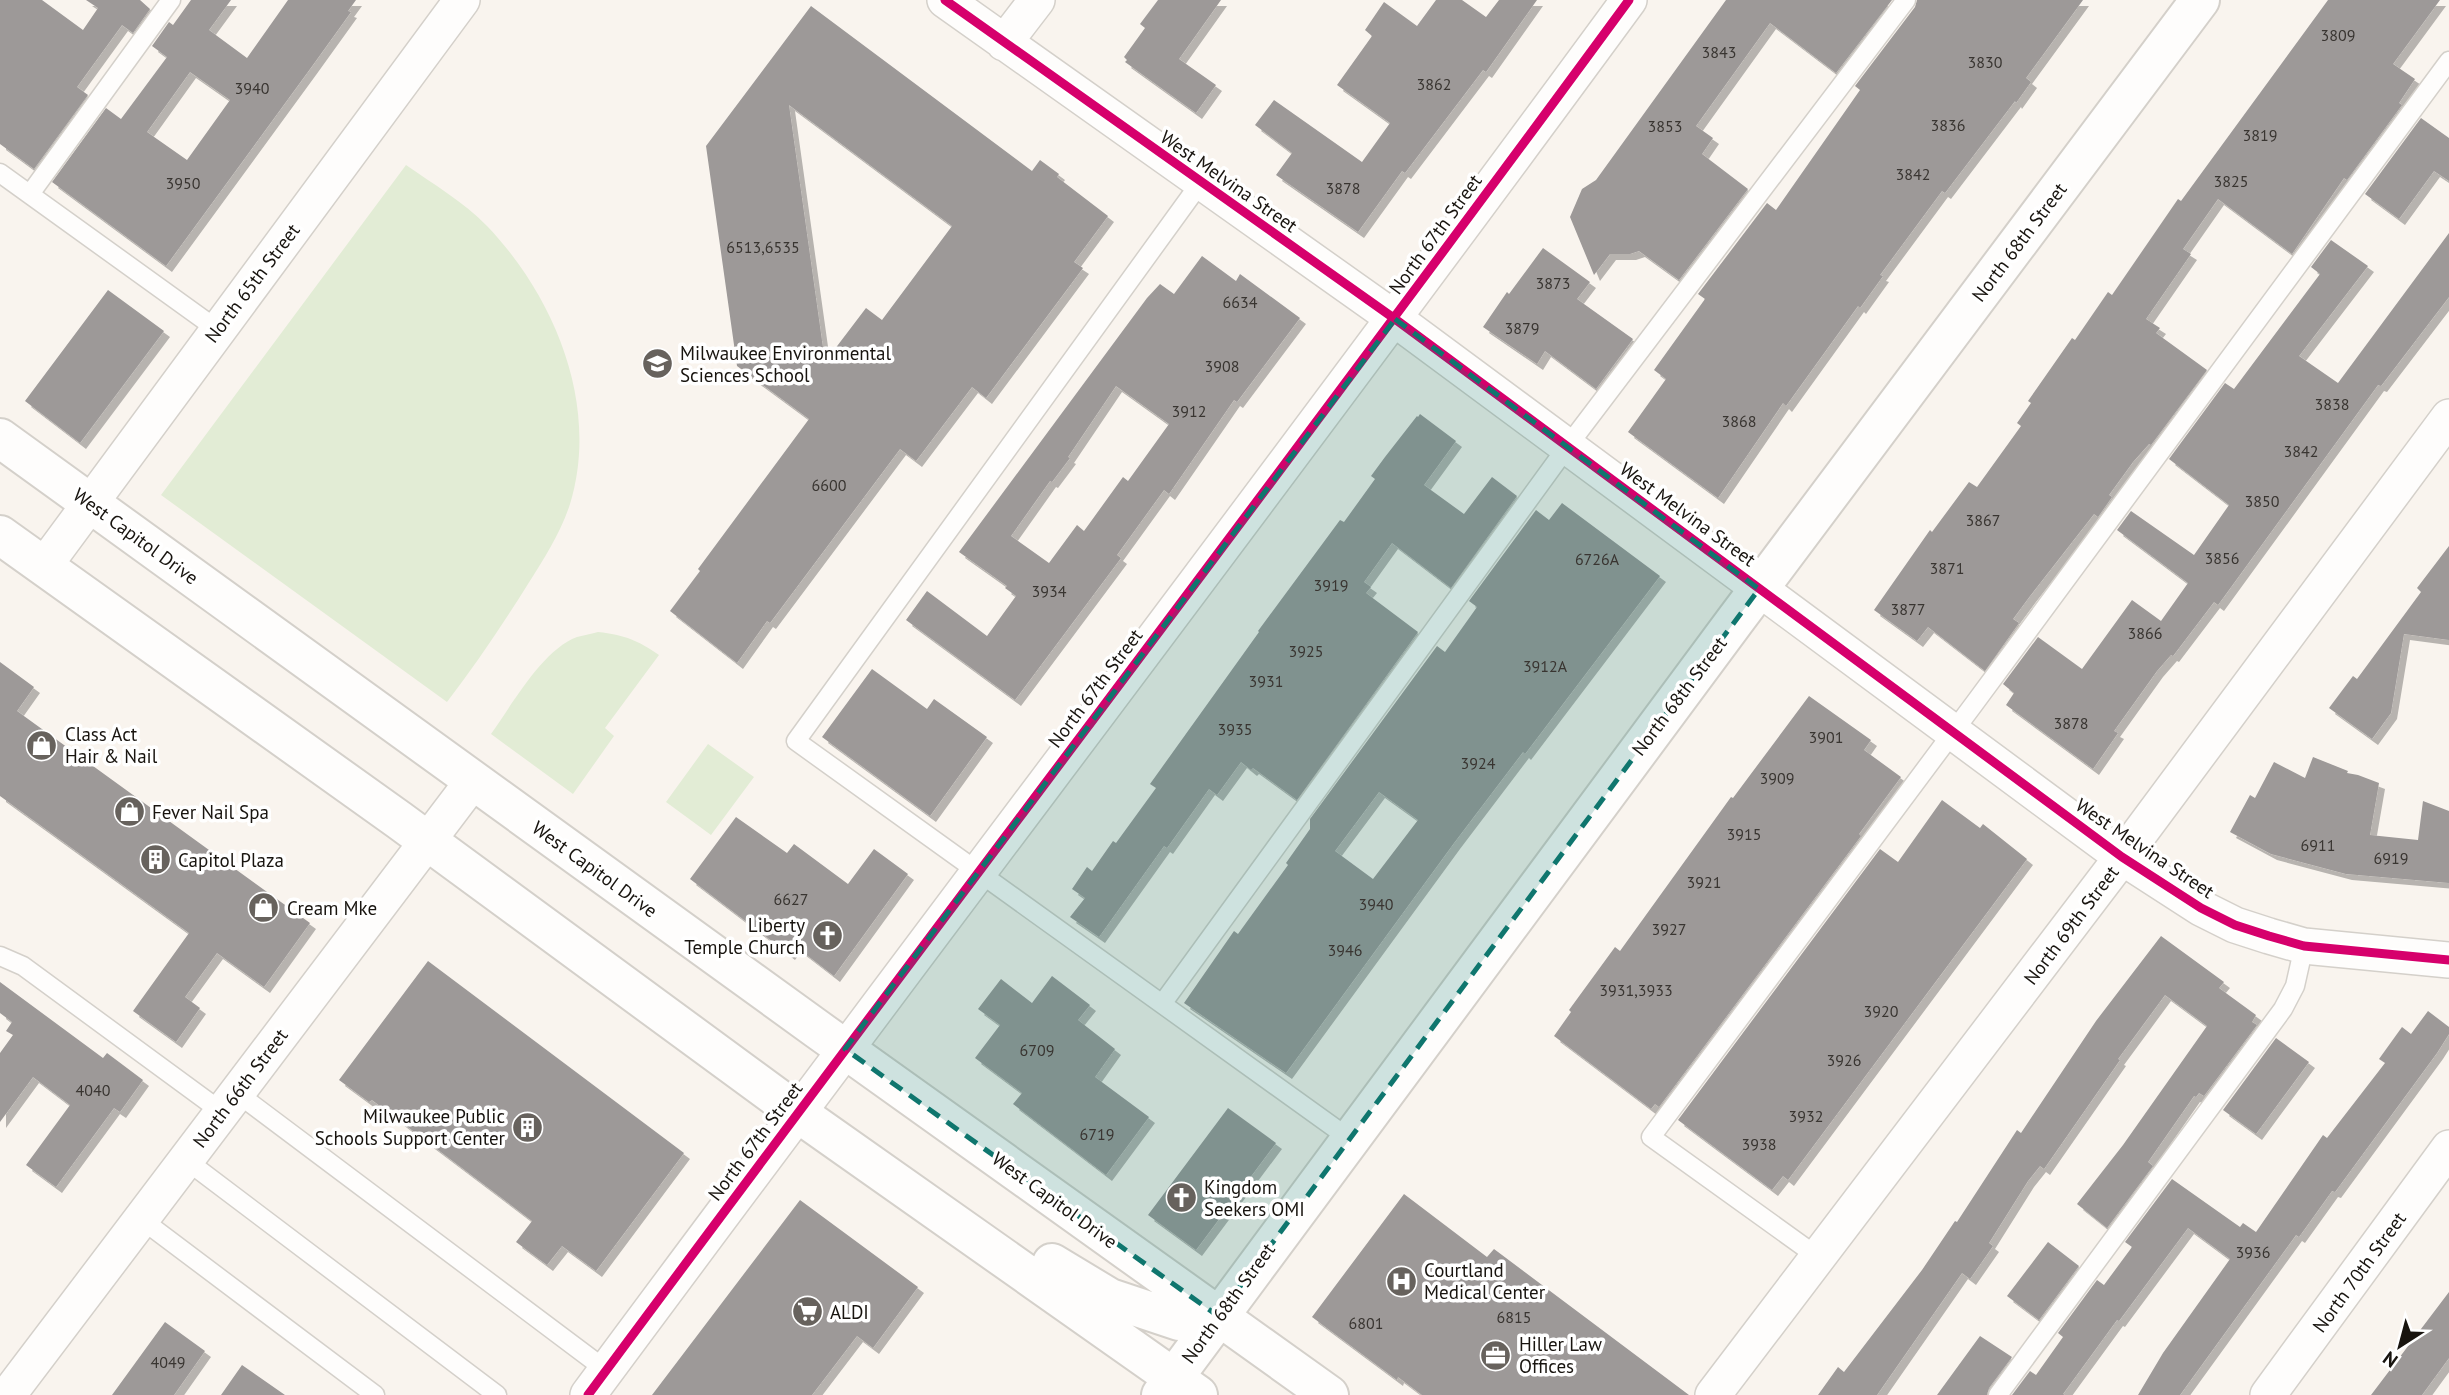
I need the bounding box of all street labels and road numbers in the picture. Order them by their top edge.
street label: West Melvina Street [1156,125,1303,238]
street label: North 67th Street [1383,169,1487,299]
street label: North 68th Street [1966,177,2072,306]
street label: North 65th Street [199,218,305,347]
street label: West Melvina Street [1615,457,1761,572]
street label: West Capitol Drive [69,482,203,590]
street label: North 67th Street [1043,623,1148,752]
street label: North 68th Street [1626,631,1732,760]
street label: West Melvina Street [2071,793,2219,904]
street label: West Capitol Drive [528,815,662,923]
street label: North 69th Street [2018,860,2124,989]
street label: North 66th Street [187,1023,293,1152]
street label: North 67th Street [703,1076,808,1205]
street label: West Capitol Drive [988,1146,1122,1254]
street label: North 70th Street [2307,1207,2411,1337]
street label: North 68th Street [1176,1238,1280,1368]

